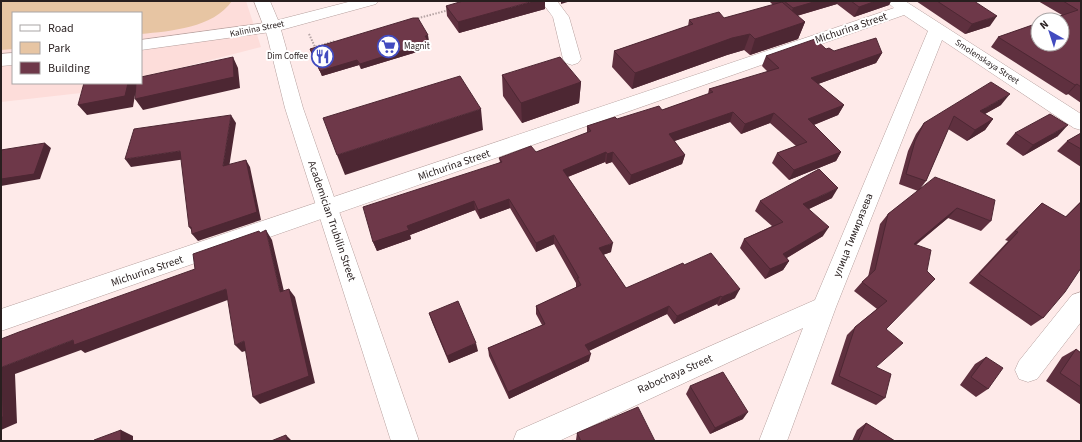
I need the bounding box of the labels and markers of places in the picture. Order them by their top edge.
supermarket icon: Magnit [376,33,402,59]
place label: Magnit [404,40,430,53]
restaurant icon: Dim Coffee [310,43,336,69]
place label: Dim Coffee [267,50,309,63]

